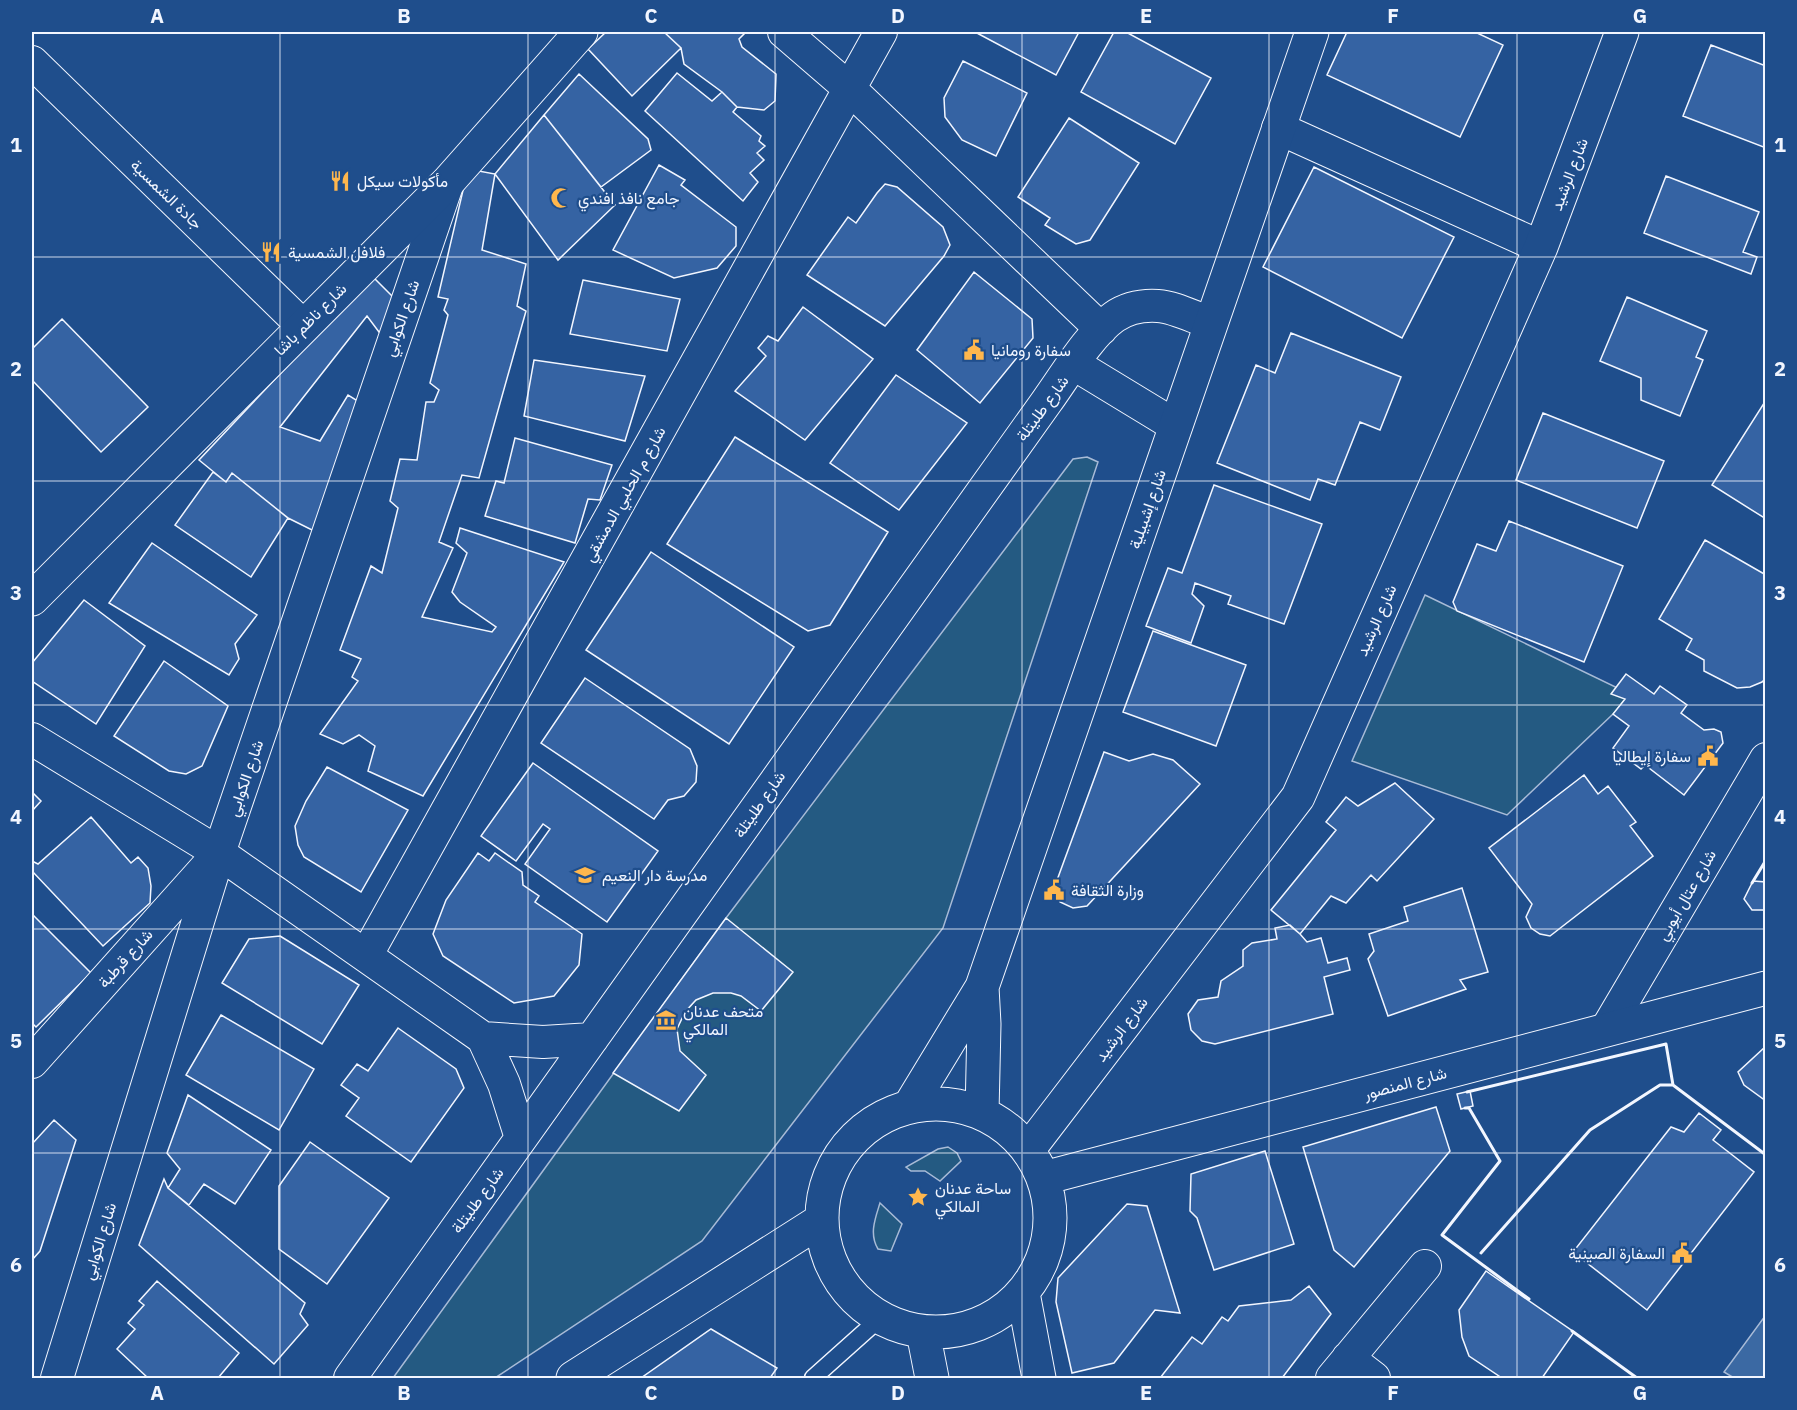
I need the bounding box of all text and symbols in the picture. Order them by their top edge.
text: A [150,2,164,29]
text: B [397,2,411,29]
text: C [644,2,658,29]
text: D [891,2,905,29]
text: E [1140,2,1152,29]
text: F [1387,2,1399,29]
text: G [1633,2,1647,29]
text: 1 [10,131,22,158]
text: 1 [1774,131,1786,158]
street label: شارع الرشيد [1546,135,1594,214]
street label: جادة الشمسية [127,155,207,233]
restaurant icon: مأكولات سيكل [328,169,352,193]
place label: مأكولات سيكل [357,171,448,192]
mosque icon: جامع نافذ افندي [549,186,573,210]
place label: جامع نافذ افندي [578,188,680,212]
restaurant icon: فلافل الشمسية [259,240,283,264]
place label: فلافل الشمسية [288,242,385,263]
street label: شارع الكوابي [379,277,427,360]
street label: شارع ناظم باشا [269,278,352,361]
public building icon: سفارة رومانيا [962,338,986,362]
place label: سفارة رومانيا [991,340,1071,361]
text: 2 [10,355,22,382]
text: 2 [1774,355,1786,382]
street label: شارع طليتلة [1011,371,1074,446]
street label: شارع م الحلبي الدمشقي [578,423,673,567]
street label: شارع إشبيلية [1124,467,1172,552]
text: 3 [10,579,22,606]
text: 3 [1774,579,1786,606]
street label: شارع الرشيد [1351,581,1402,660]
street label: شارع الكوابي [223,737,271,820]
public building icon: سفارة إيطاليا [1696,744,1720,768]
place label: سفارة إيطاليا [1612,746,1691,767]
street label: شارع طليتلة [729,767,791,842]
text: 4 [10,803,22,830]
text: 4 [1774,803,1786,830]
street label: شارع عتال أيوبي [1652,846,1724,946]
school or university icon: مدرسة دار النعيم [573,863,597,887]
place label: مدرسة دار النعيم [602,865,707,886]
public building icon: وزارة الثقافة [1042,878,1066,902]
place label: وزارة الثقافة [1071,880,1144,901]
street label: شارع قرطبة [93,924,158,993]
street label: شارع الرشيد [1090,993,1153,1067]
place label: متحف عدنان المالكي [683,1001,763,1043]
museum icon: متحف عدنان المالكي [654,1008,678,1032]
text: 5 [10,1027,22,1054]
text: 5 [1774,1027,1786,1054]
street label: شارع المنصور [1360,1062,1449,1106]
street label: شارع طليتلة [446,1163,509,1238]
place label: ساحة عدنان المالكي [935,1178,1011,1220]
place icon: ساحة عدنان المالكي [906,1185,930,1209]
street label: شارع الكوابي [78,1200,124,1283]
public building icon: السفارة الصينية [1670,1241,1694,1265]
place label: السفارة الصينية [1568,1243,1665,1264]
text: 6 [10,1251,22,1278]
text: 6 [1774,1251,1786,1278]
text: A [150,1379,164,1406]
text: B [397,1379,411,1406]
text: C [644,1379,658,1406]
text: D [891,1379,905,1406]
text: E [1140,1379,1152,1406]
text: F [1387,1379,1399,1406]
text: G [1633,1379,1647,1406]

